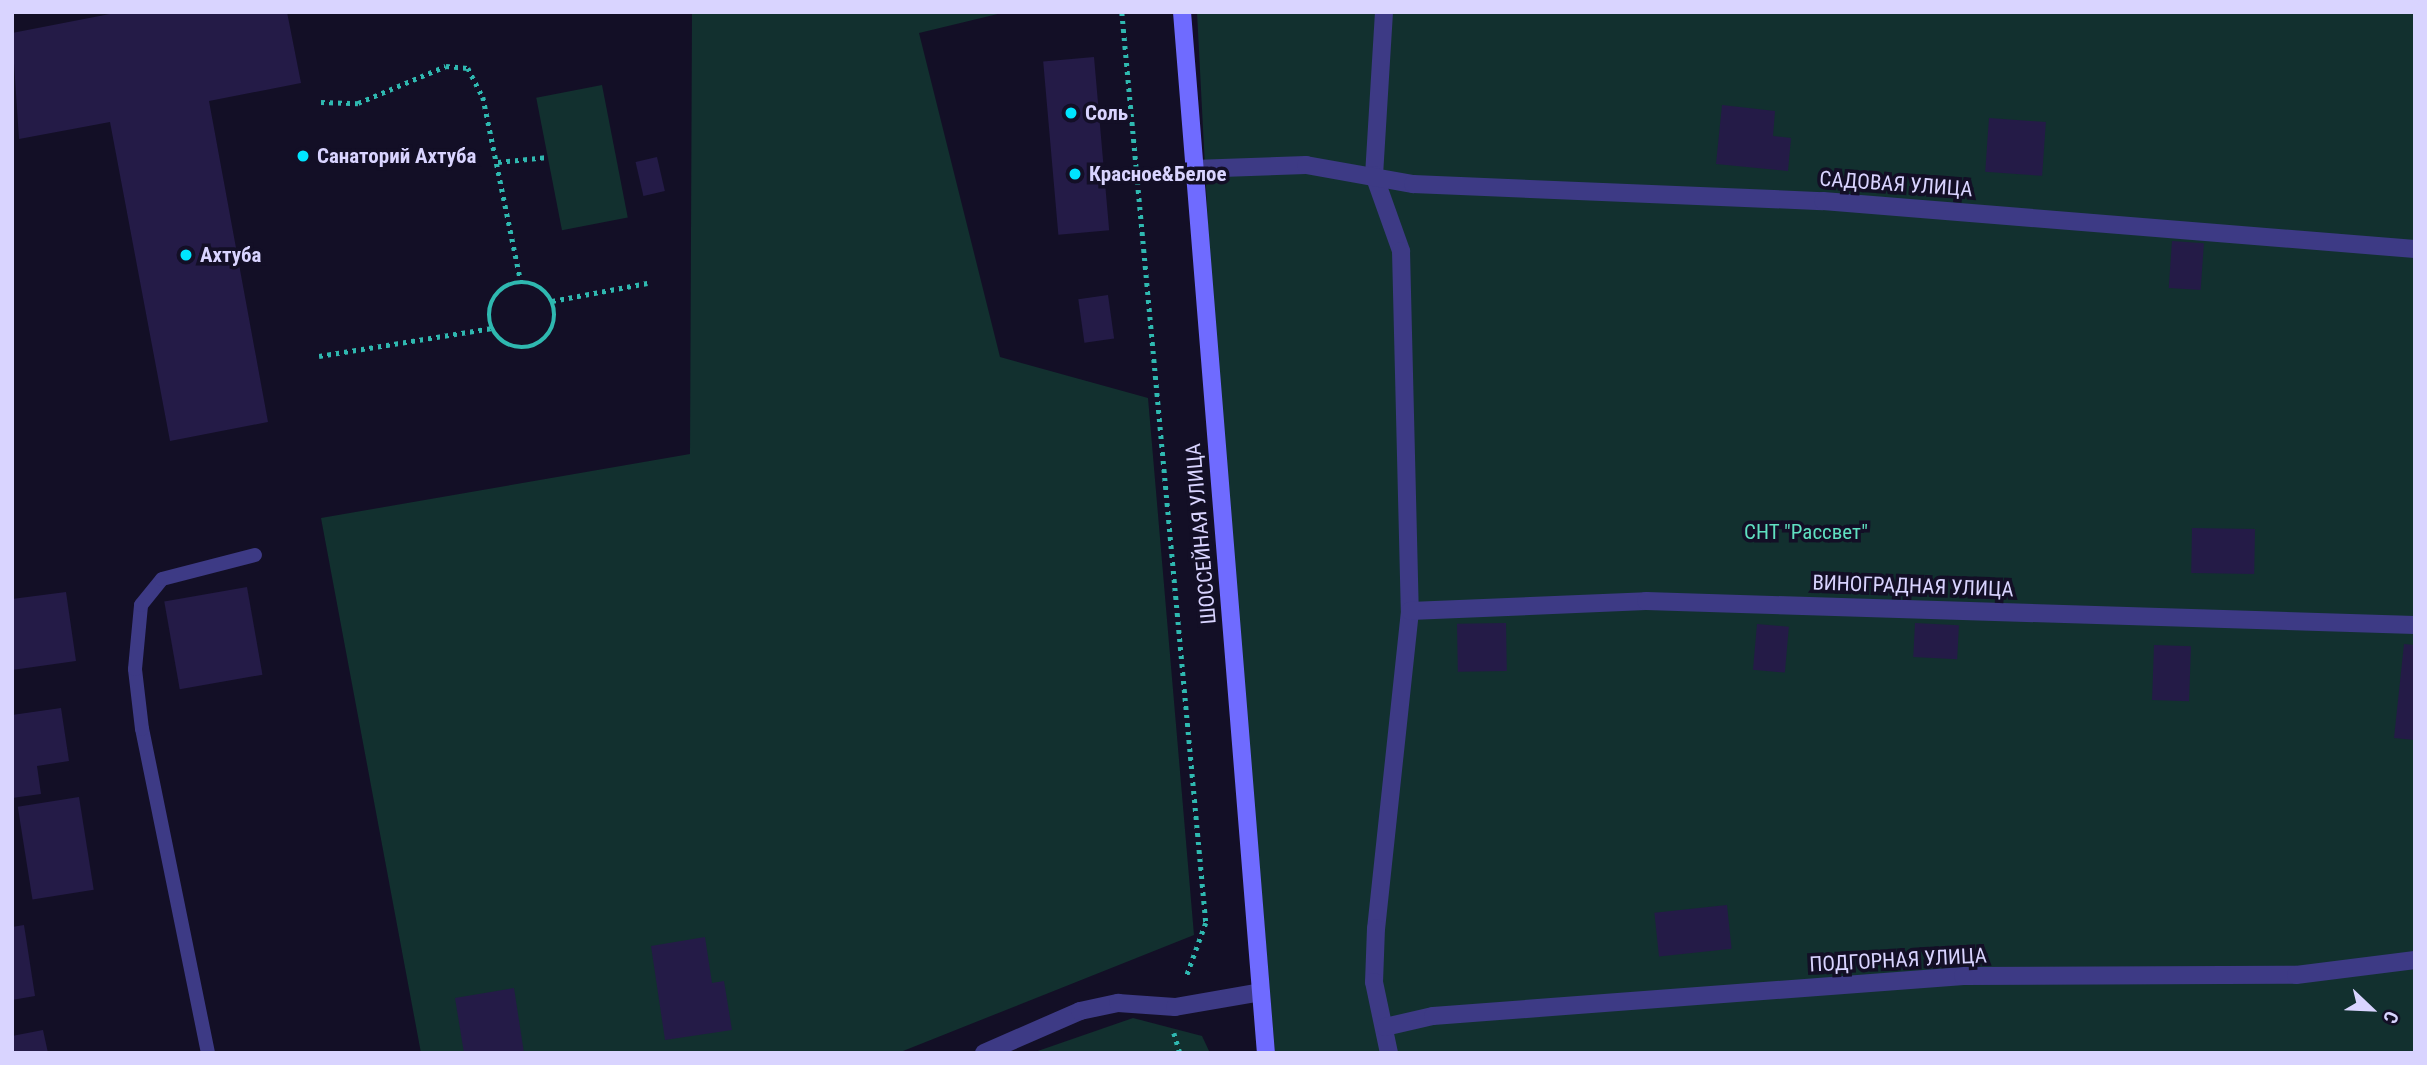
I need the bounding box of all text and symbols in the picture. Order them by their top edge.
place label: Соль [1085,100,1128,126]
marker: Соль [1063,105,1079,121]
place label: Санаторий Ахтуба [317,143,476,169]
marker: Санаторий Ахтуба [295,148,311,164]
place label: Красное&Белое [1089,161,1226,187]
marker: Красное&Белое [1067,166,1083,182]
street label: САДОВАЯ УЛИЦА [1819,166,1973,202]
place label: Ахтуба [200,242,261,268]
marker: Ахтуба [178,247,194,263]
street label: ШОССЕЙНАЯ УЛИЦА [1181,442,1221,626]
park label: СНТ "Рассвет" [1744,519,1868,545]
street label: ВИНОГРАДНАЯ УЛИЦА [1812,570,2014,602]
street label: ПОДГОРНАЯ УЛИЦА [1809,943,1987,977]
north arrow [2336,974,2406,1044]
text: С [2378,1008,2403,1027]

